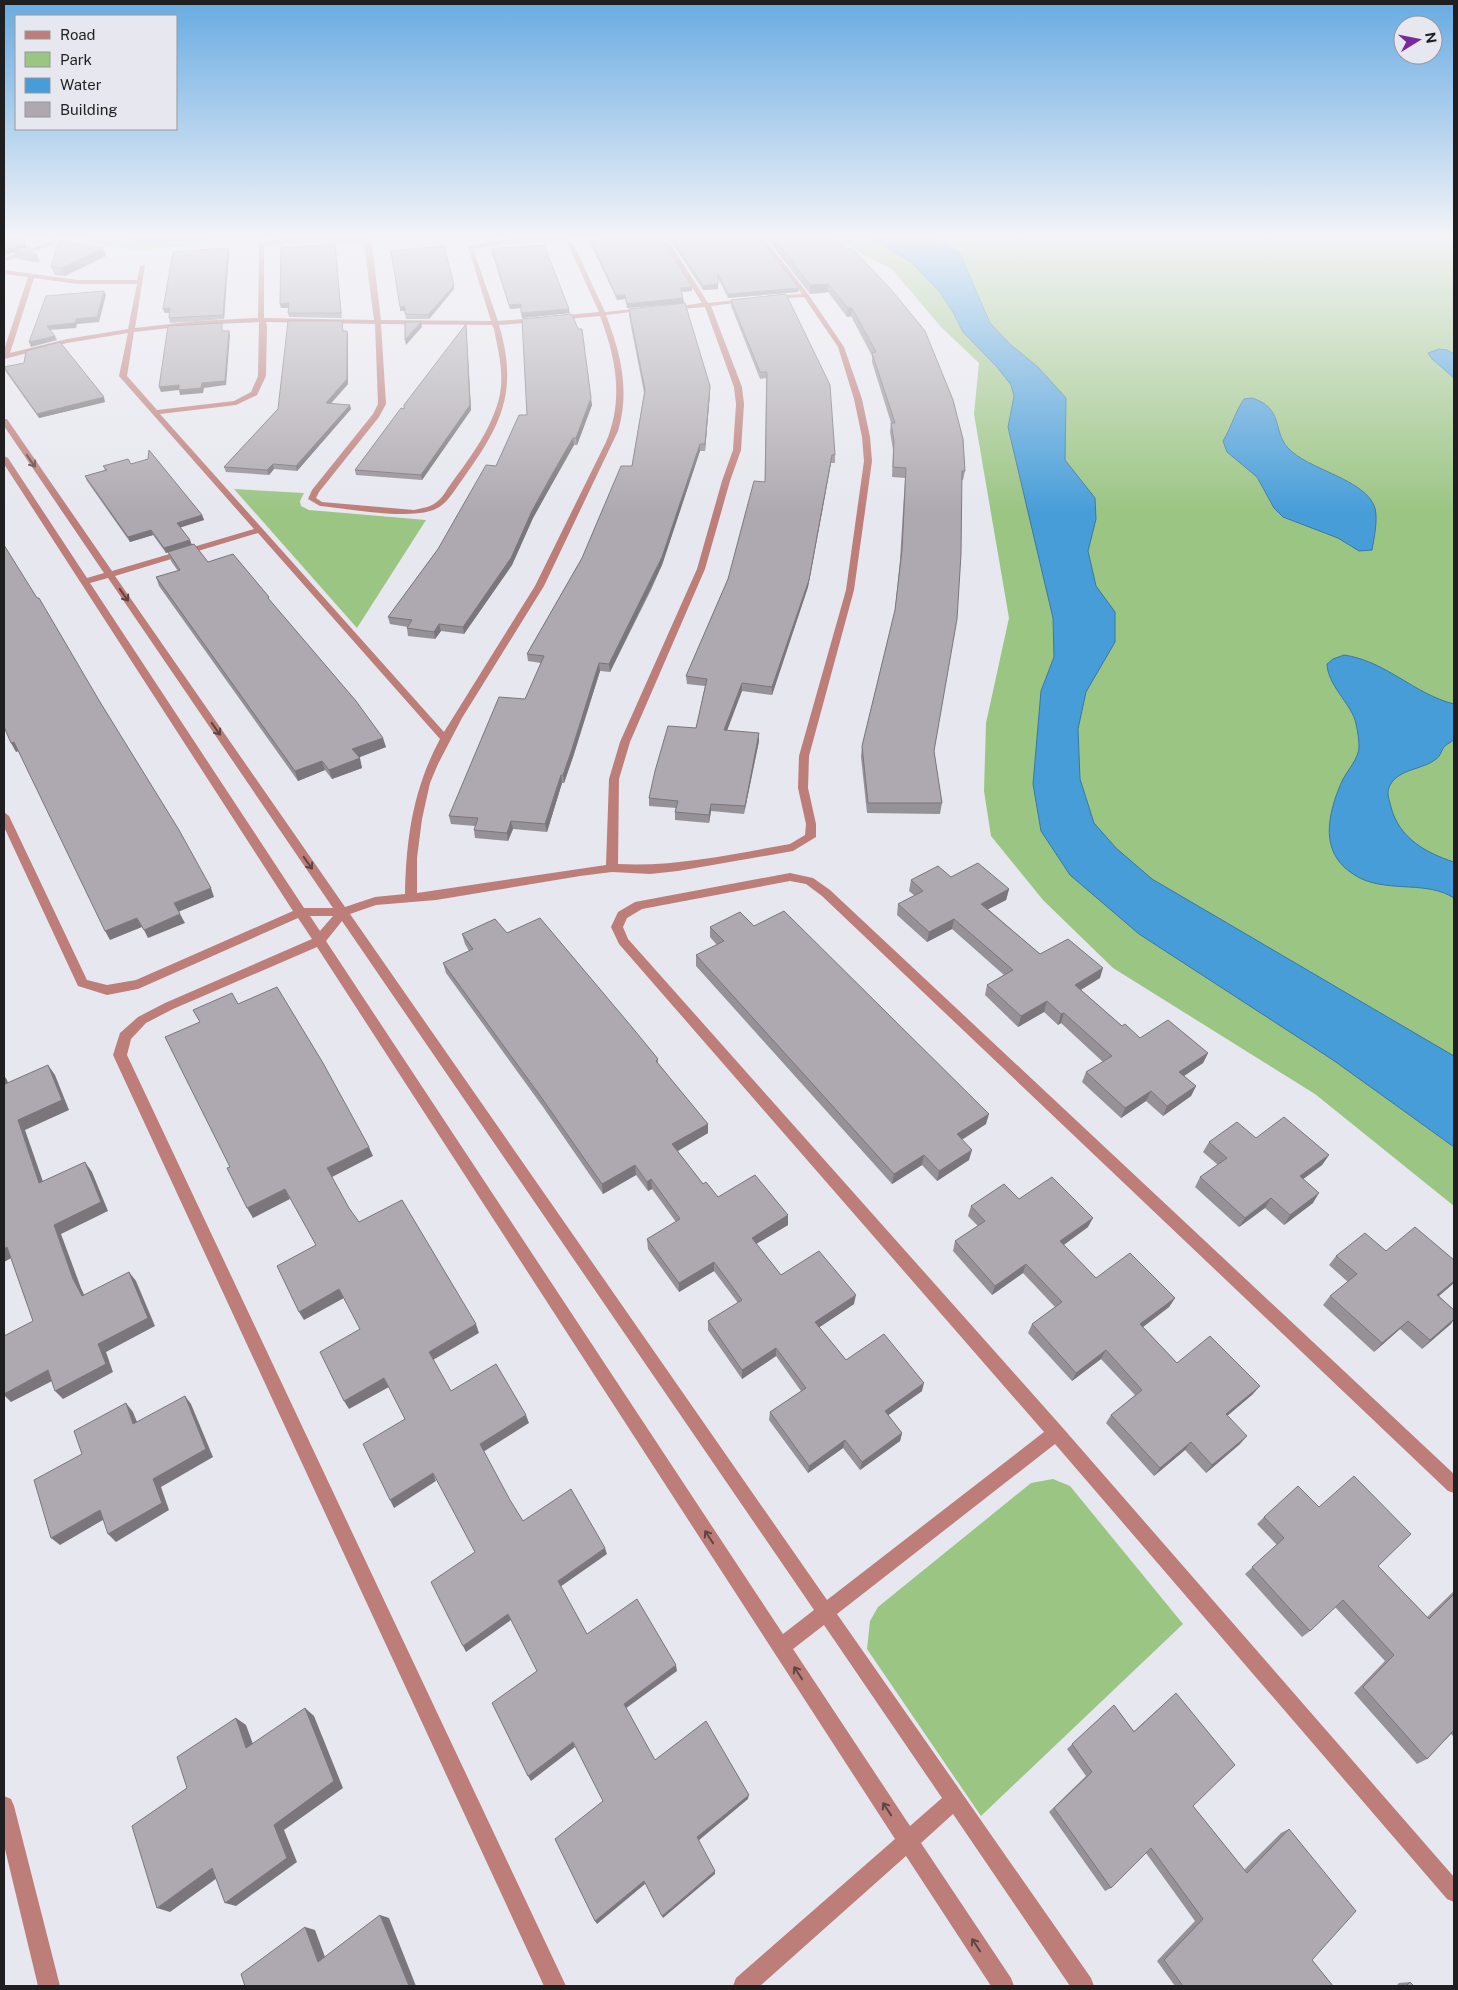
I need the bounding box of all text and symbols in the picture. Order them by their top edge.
legend [15,15,178,130]
north arrow [1393,15,1443,65]
text: Road [60,26,96,43]
text: N [1422,31,1440,45]
text: Park [60,51,92,68]
text: Water [60,76,102,93]
text: Building [60,101,118,118]
one-way arrow [26,454,37,468]
one-way arrow [119,588,129,602]
one-way arrow [211,722,221,736]
one-way arrow [303,855,313,869]
one-way arrow [704,1531,714,1545]
one-way arrow [793,1667,803,1681]
one-way arrow [882,1803,892,1817]
one-way arrow [971,1939,981,1953]

